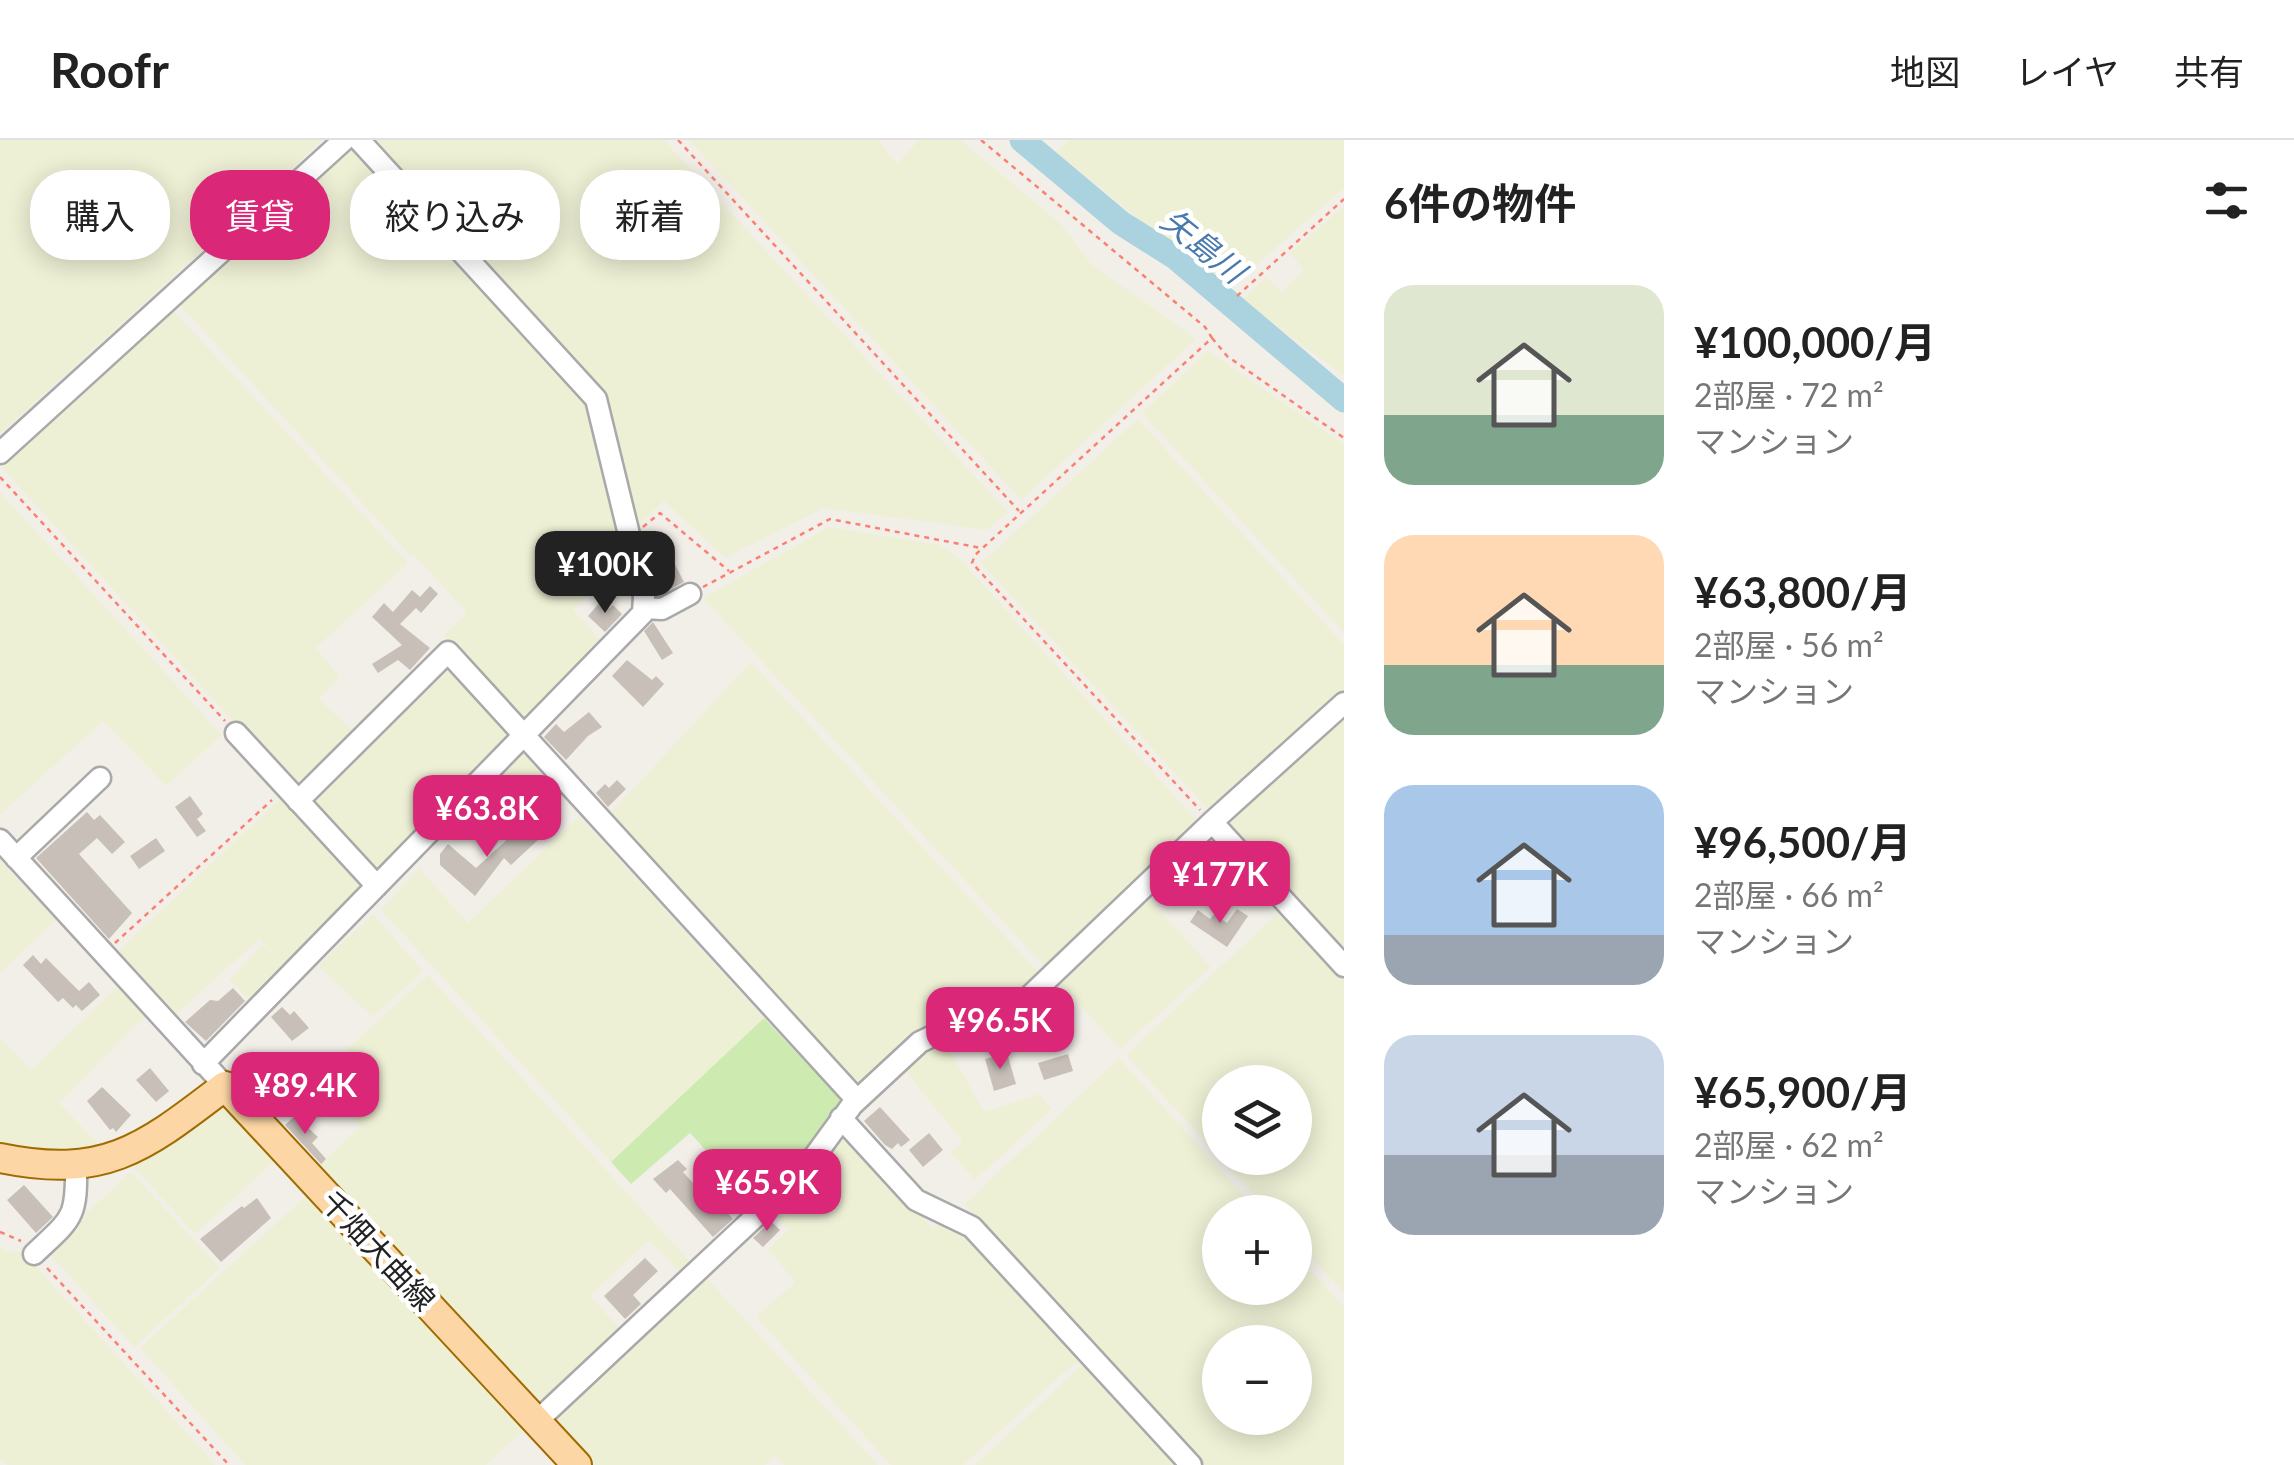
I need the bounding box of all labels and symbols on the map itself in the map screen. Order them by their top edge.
water label: 矢島川 [1154,200,1256,292]
pin: ¥100K [535,531,675,616]
pin: ¥63.8K [406,775,568,860]
pin: ¥177K [1150,841,1290,926]
pin: ¥96.5K [919,987,1081,1072]
pin: ¥89.4K [224,1052,386,1137]
pin: ¥65.9K [686,1149,848,1234]
street label: 千畑大曲線 [315,1183,443,1317]

